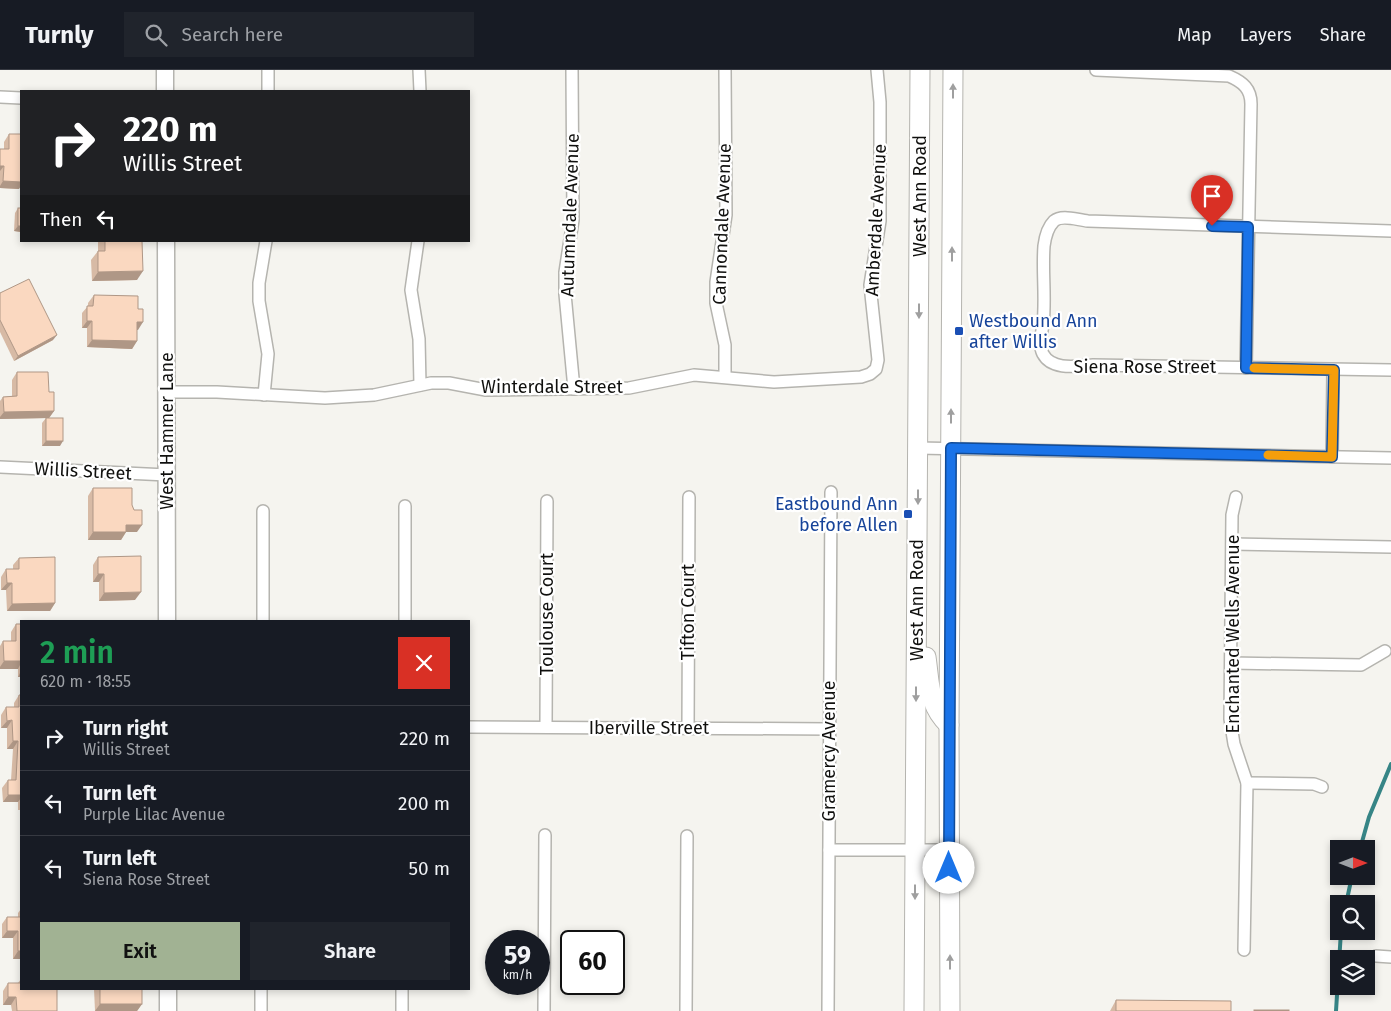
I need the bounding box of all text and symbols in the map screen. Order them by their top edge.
search box [124,12,474,57]
text: Turnly [25,21,94,49]
icon: search [142,21,170,49]
text: Search here [182,23,283,46]
text: Map [1177,24,1212,46]
text: Layers [1240,24,1292,46]
text: Share [1320,24,1366,46]
one-way arrow [949,83,957,99]
text: 220 m [123,108,218,150]
icon: right [40,110,105,175]
street label: Autumndale Avenue [556,133,584,297]
street label: West Ann Road [909,135,931,257]
street label: Cannondale Avenue [708,143,736,305]
street label: Amberdale Avenue [861,143,891,297]
text: Willis Street [123,150,242,177]
pin [1191,175,1233,226]
icon: arrive [1198,182,1226,210]
icon: left [92,205,120,233]
text: Then [40,208,82,231]
one-way arrow [948,245,956,261]
one-way arrow [915,303,923,319]
place label: Westbound Ann after Willis [969,310,1098,353]
marker: Westbound Ann after Willis [953,325,965,337]
street label: West Hammer Lane [156,352,178,510]
street label: Siena Rose Street [1074,356,1217,378]
street label: Winterdale Street [481,376,623,398]
one-way arrow [947,408,955,424]
street label: Willis Street [34,457,133,485]
one-way arrow [913,489,921,505]
place label: Eastbound Ann before Allen [775,493,898,536]
marker: Eastbound Ann before Allen [902,508,914,520]
street label: Enchanted Wells Avenue [1222,534,1244,734]
street label: West Ann Road [906,539,928,661]
street label: Toulouse Court [536,552,558,675]
street label: Tifton Court [677,563,699,660]
text: 2 min [40,635,114,671]
button: close [398,637,450,689]
text: 620 m · 18:55 [40,672,131,691]
street label: Gramercy Avenue [818,680,840,822]
one-way arrow [912,686,920,702]
text: Turn right [83,717,168,740]
street label: Iberville Street [589,717,710,739]
icon: right [40,724,68,752]
text: 220 m [399,727,450,750]
text: Willis Street [83,740,170,759]
text: Turn left [83,782,157,805]
icon: left [40,789,68,817]
text: 200 m [398,792,450,815]
text: Purple Lilac Avenue [83,805,225,824]
north arrow [1330,840,1375,885]
map controls [1330,840,1375,995]
position arrow [922,841,974,893]
text: Turn left [83,847,157,870]
icon: left [40,854,68,882]
text: 50 m [409,857,450,880]
text: Siena Rose Street [83,870,210,889]
one-way arrow [911,884,919,900]
button: search [1330,895,1375,940]
button: Exit [40,922,240,980]
button: Share [250,922,450,980]
speed limit sign: 60 [560,930,625,995]
text: 59 [504,941,531,971]
button: layers [1330,950,1375,995]
one-way arrow [946,954,954,970]
text: km/h [503,968,532,982]

